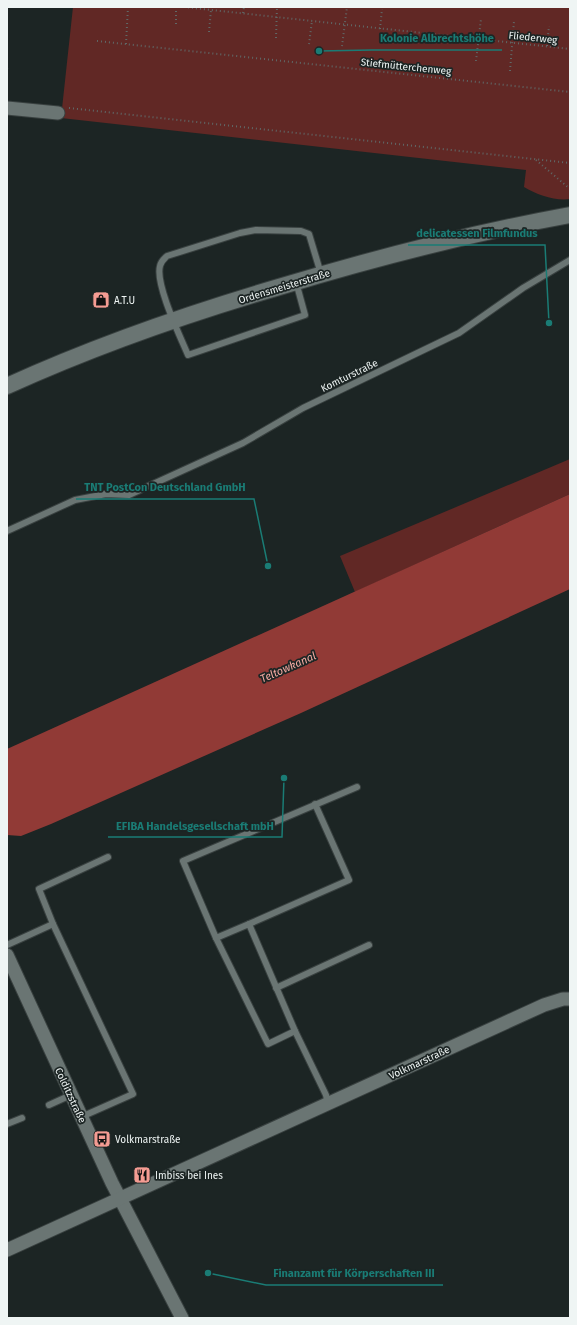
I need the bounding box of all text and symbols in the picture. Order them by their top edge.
callout: Kolonie Albrechtshöhe [372,27,502,50]
street label: Fliederweg [508,29,559,47]
text: Kolonie Albrechtshöhe [380,32,494,45]
street label: Stiefmütterchenweg [360,56,453,78]
callout: delicatessen Filmfundus [408,222,545,245]
text: delicatessen Filmfundus [416,227,538,240]
street label: Ordensmeisterstraße [237,267,332,307]
shop icon: A.T.U [91,290,111,310]
place label: A.T.U [114,295,135,307]
street label: Komturstraße [319,357,380,395]
callout: TNT PostCon Deutschland GmbH [76,476,254,499]
text: TNT PostCon Deutschland GmbH [84,481,246,494]
water label: Teltowkanal [258,649,318,686]
callout: EFIBA Handelsgesellschaft mbH [108,814,282,837]
text: EFIBA Handelsgesellschaft mbH [116,820,274,833]
street label: Volkmarstraße [387,1044,452,1082]
street label: Colditzstraße [52,1066,88,1125]
bus stop icon: Volkmarstraße [92,1129,112,1149]
place label: Volkmarstraße [115,1134,181,1146]
restaurant icon: Imbiss bei Ines [132,1165,152,1185]
place label: Imbiss bei Ines [155,1170,223,1182]
callout: Finanzamt für Körperschaften III [266,1262,443,1285]
text: Finanzamt für Körperschaften III [273,1267,435,1280]

